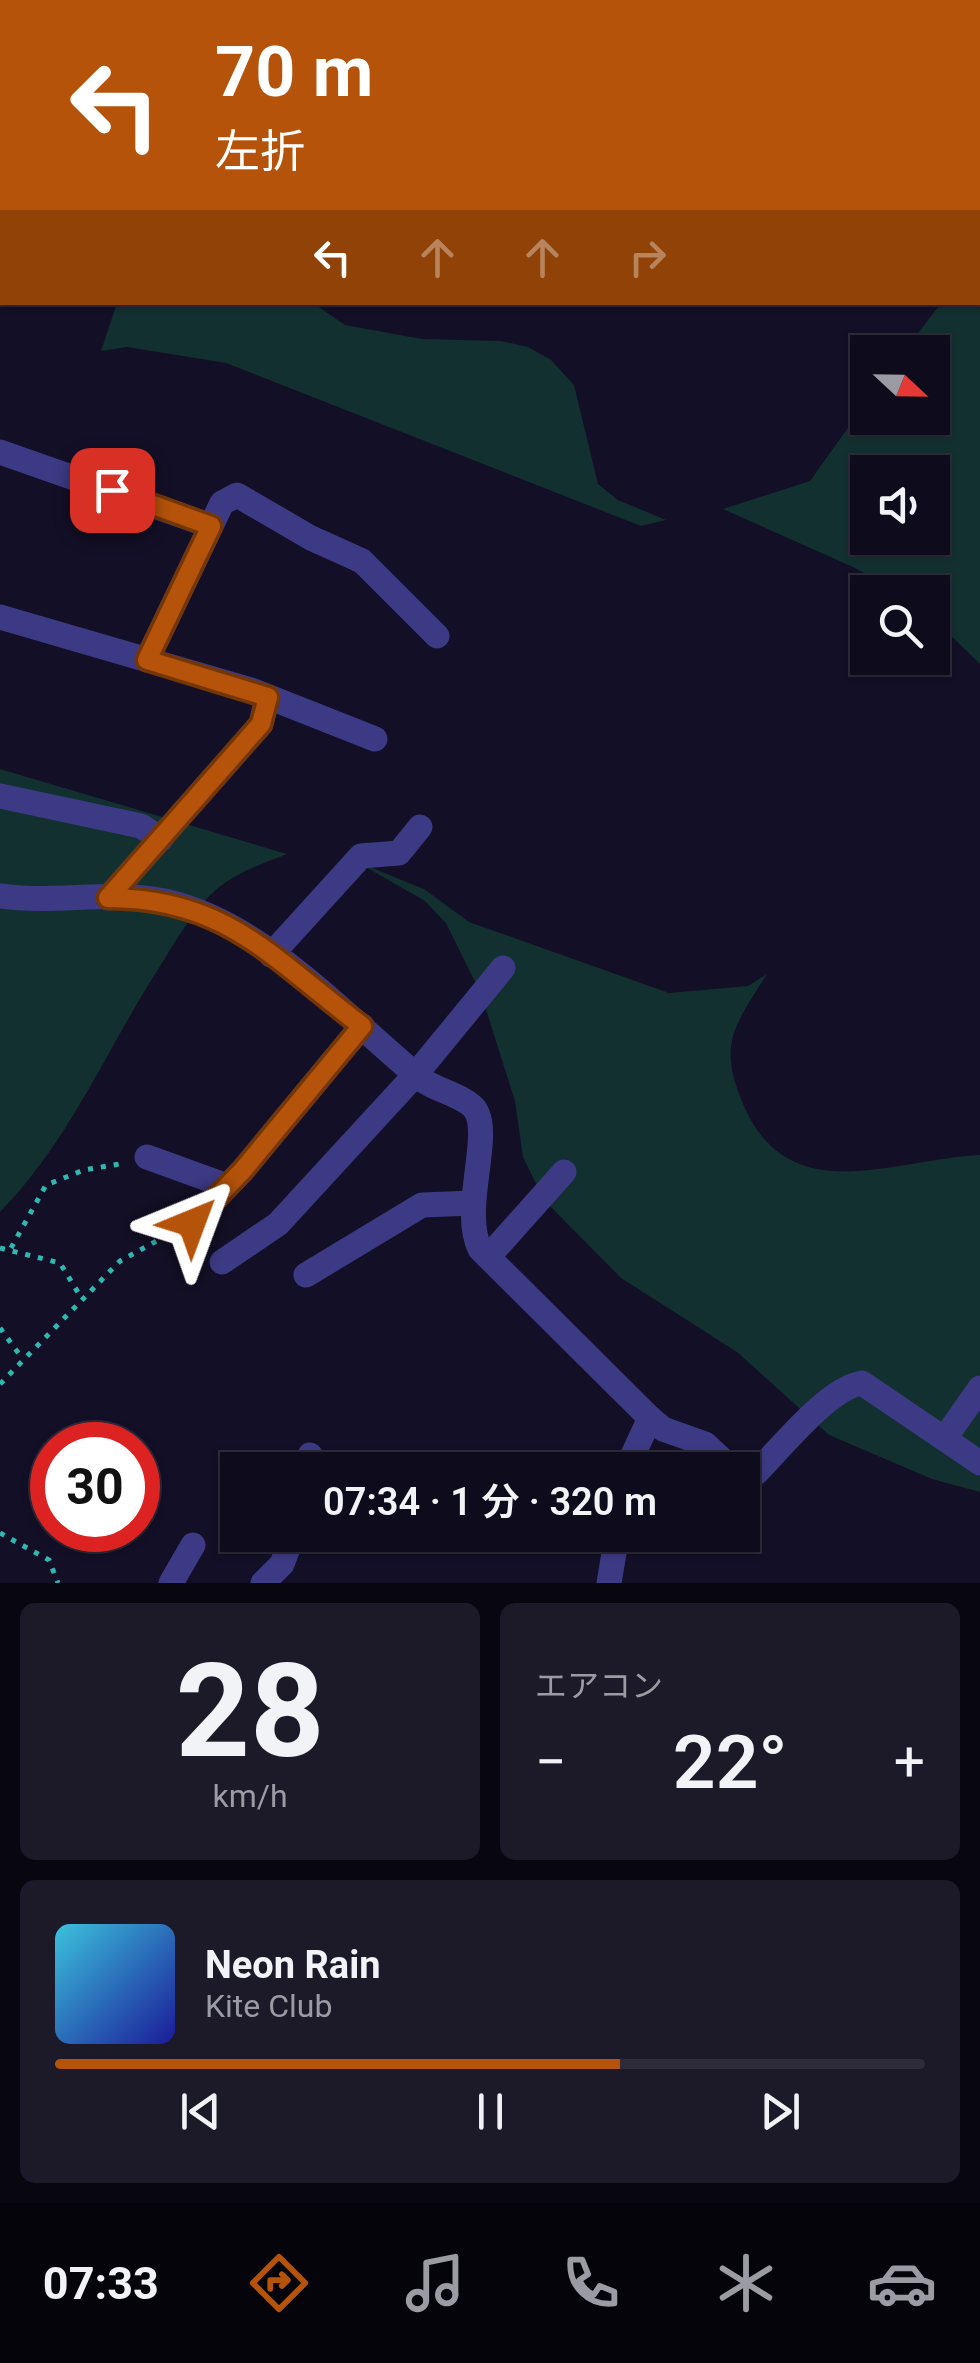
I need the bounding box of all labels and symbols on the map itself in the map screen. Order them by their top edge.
north arrow [850,335,950,435]
pin [70,448,155,533]
position arrow [140,1171,244,1275]
speed limit sign: 30 [30,1422,160,1552]

